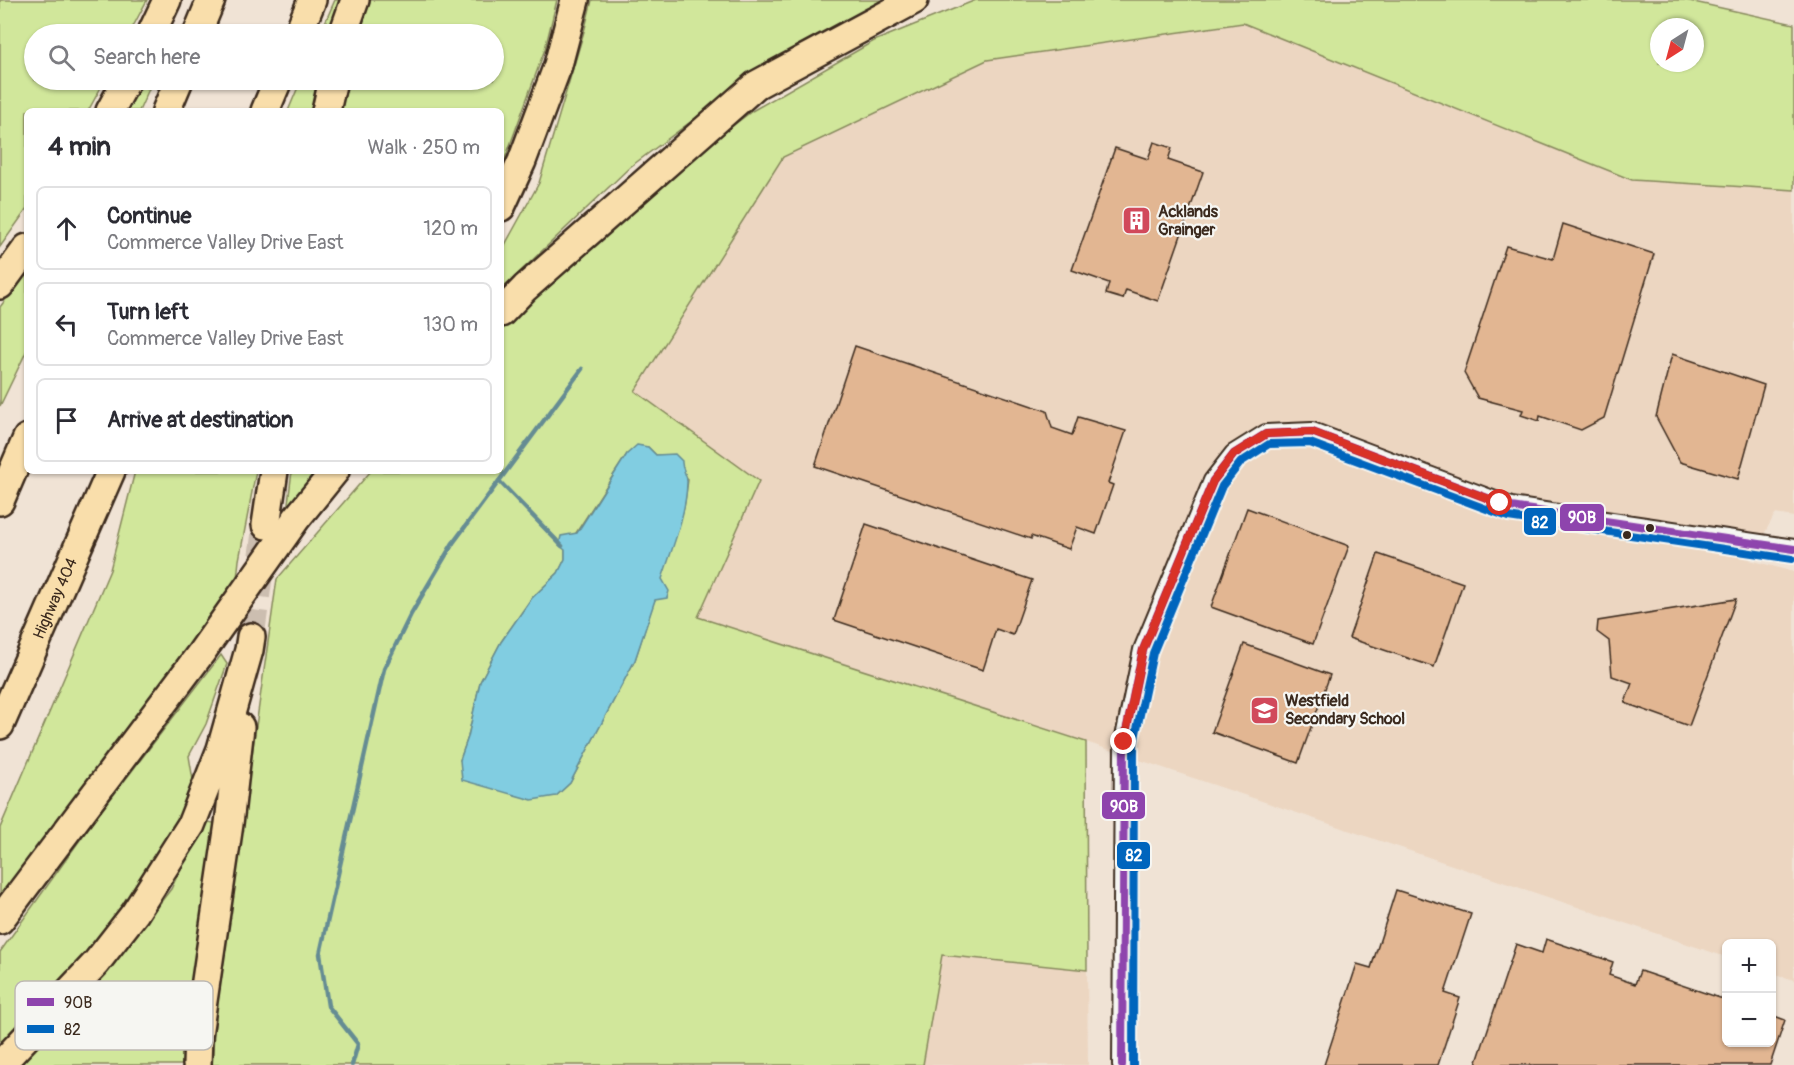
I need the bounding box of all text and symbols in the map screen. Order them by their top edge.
north arrow [1650,18,1704,72]
search box [24,24,504,90]
icon: search [45,41,78,74]
text: Search here [93,43,200,71]
text: 4 min [48,131,111,163]
text: Walk · 250 m [368,135,480,160]
text: Continue [107,202,191,230]
place label: Acklands Grainger [1158,202,1219,240]
building icon: Acklands Grainger [1121,205,1153,237]
icon: ahead [50,212,83,245]
text: 120 m [423,216,478,241]
text: Commerce Valley Drive East [107,230,344,255]
text: Turn left [107,298,189,326]
icon: left [50,308,83,341]
text: 130 m [423,312,478,337]
text: Commerce Valley Drive East [107,326,344,351]
icon: arrive [50,404,83,437]
text: Arrive at destination [107,406,293,434]
route start [1486,489,1512,515]
line badge: 90B [1559,503,1605,532]
line badge: 82 [1523,507,1557,536]
text: 90B [1568,508,1596,528]
text: 82 [1531,513,1549,533]
unlabelled marker [1644,522,1656,534]
unlabelled marker [1621,529,1633,541]
street label: Highway 404 [29,555,82,642]
place label: Westfield Secondary School [1285,691,1405,729]
school or university icon: Westfield Secondary School [1248,694,1280,726]
route end [1110,728,1136,754]
line badge: 90B [1101,791,1146,820]
text: 90B [1110,797,1138,817]
line badge: 82 [1116,841,1151,870]
text: 82 [1125,846,1143,866]
map controls [1722,939,1776,1047]
button: + [1722,939,1776,993]
legend [15,981,213,1050]
text: 90B [64,993,92,1013]
button: − [1722,993,1776,1047]
text: 82 [64,1020,81,1040]

